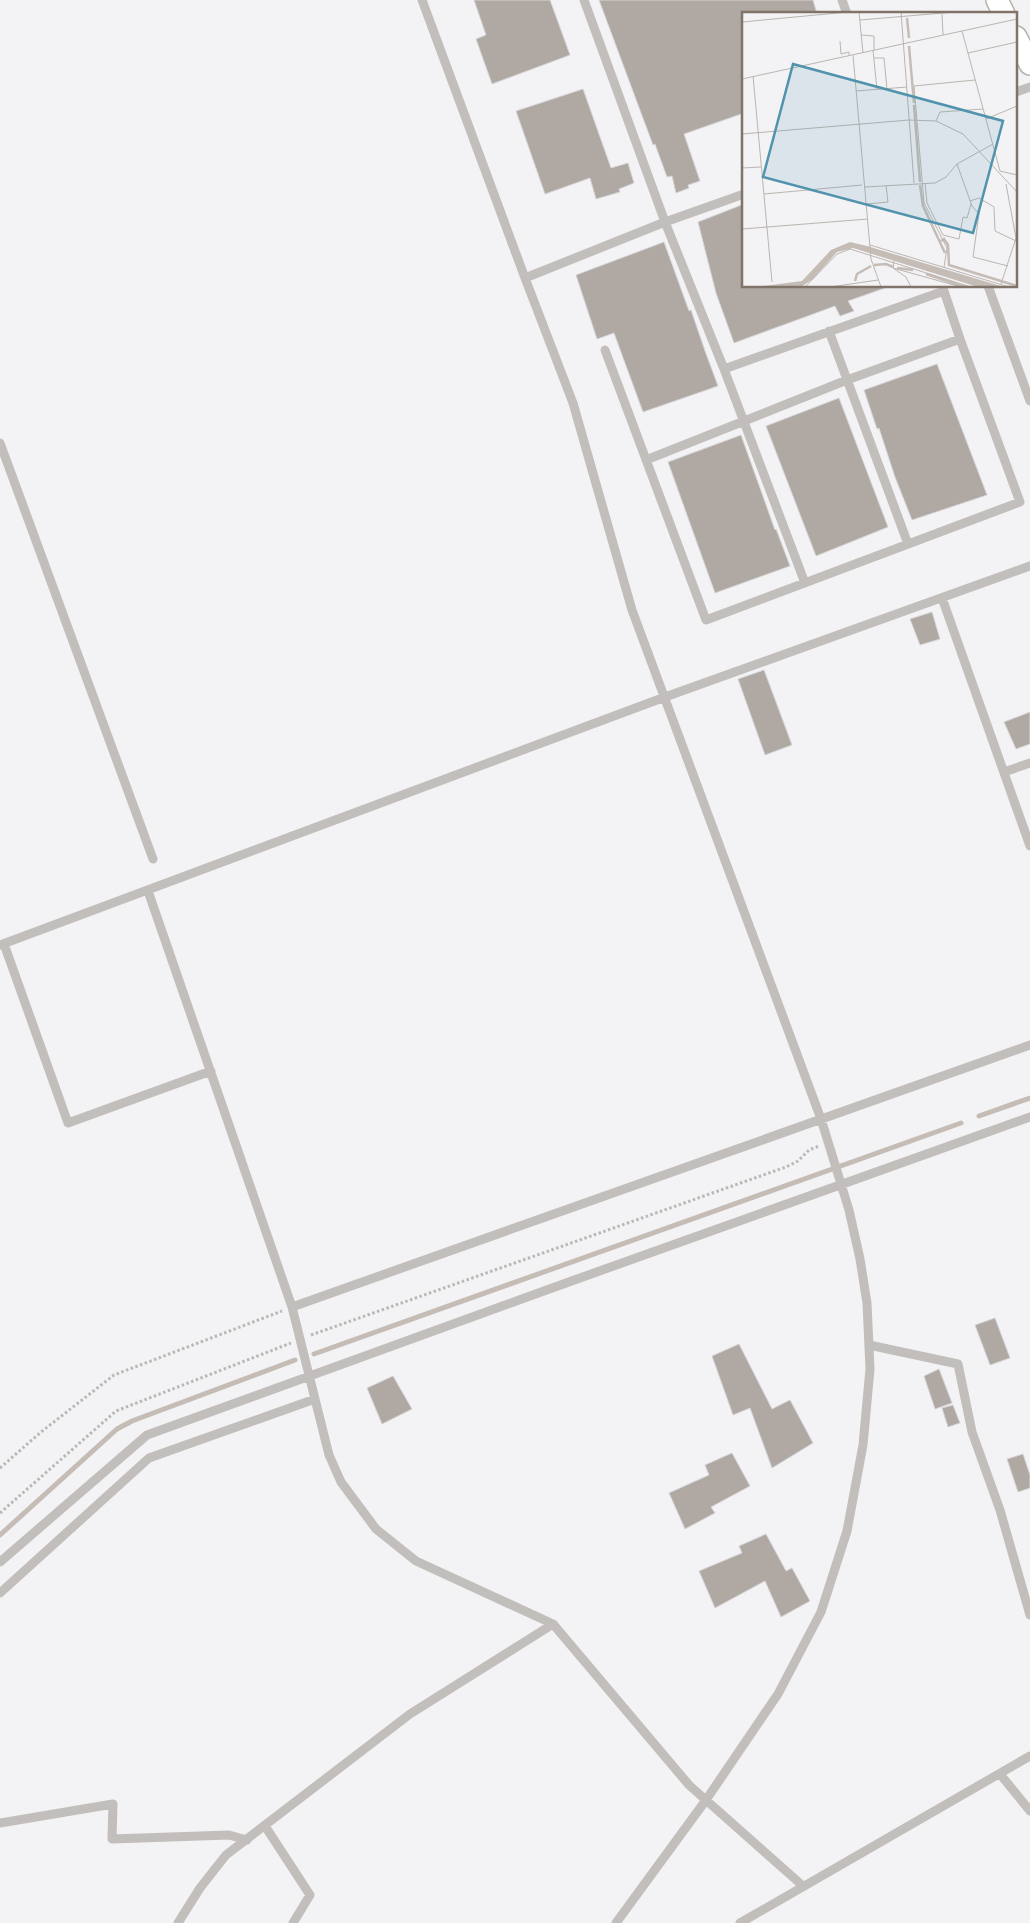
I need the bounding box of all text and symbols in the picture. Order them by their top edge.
inset map [742,12,1018,288]

